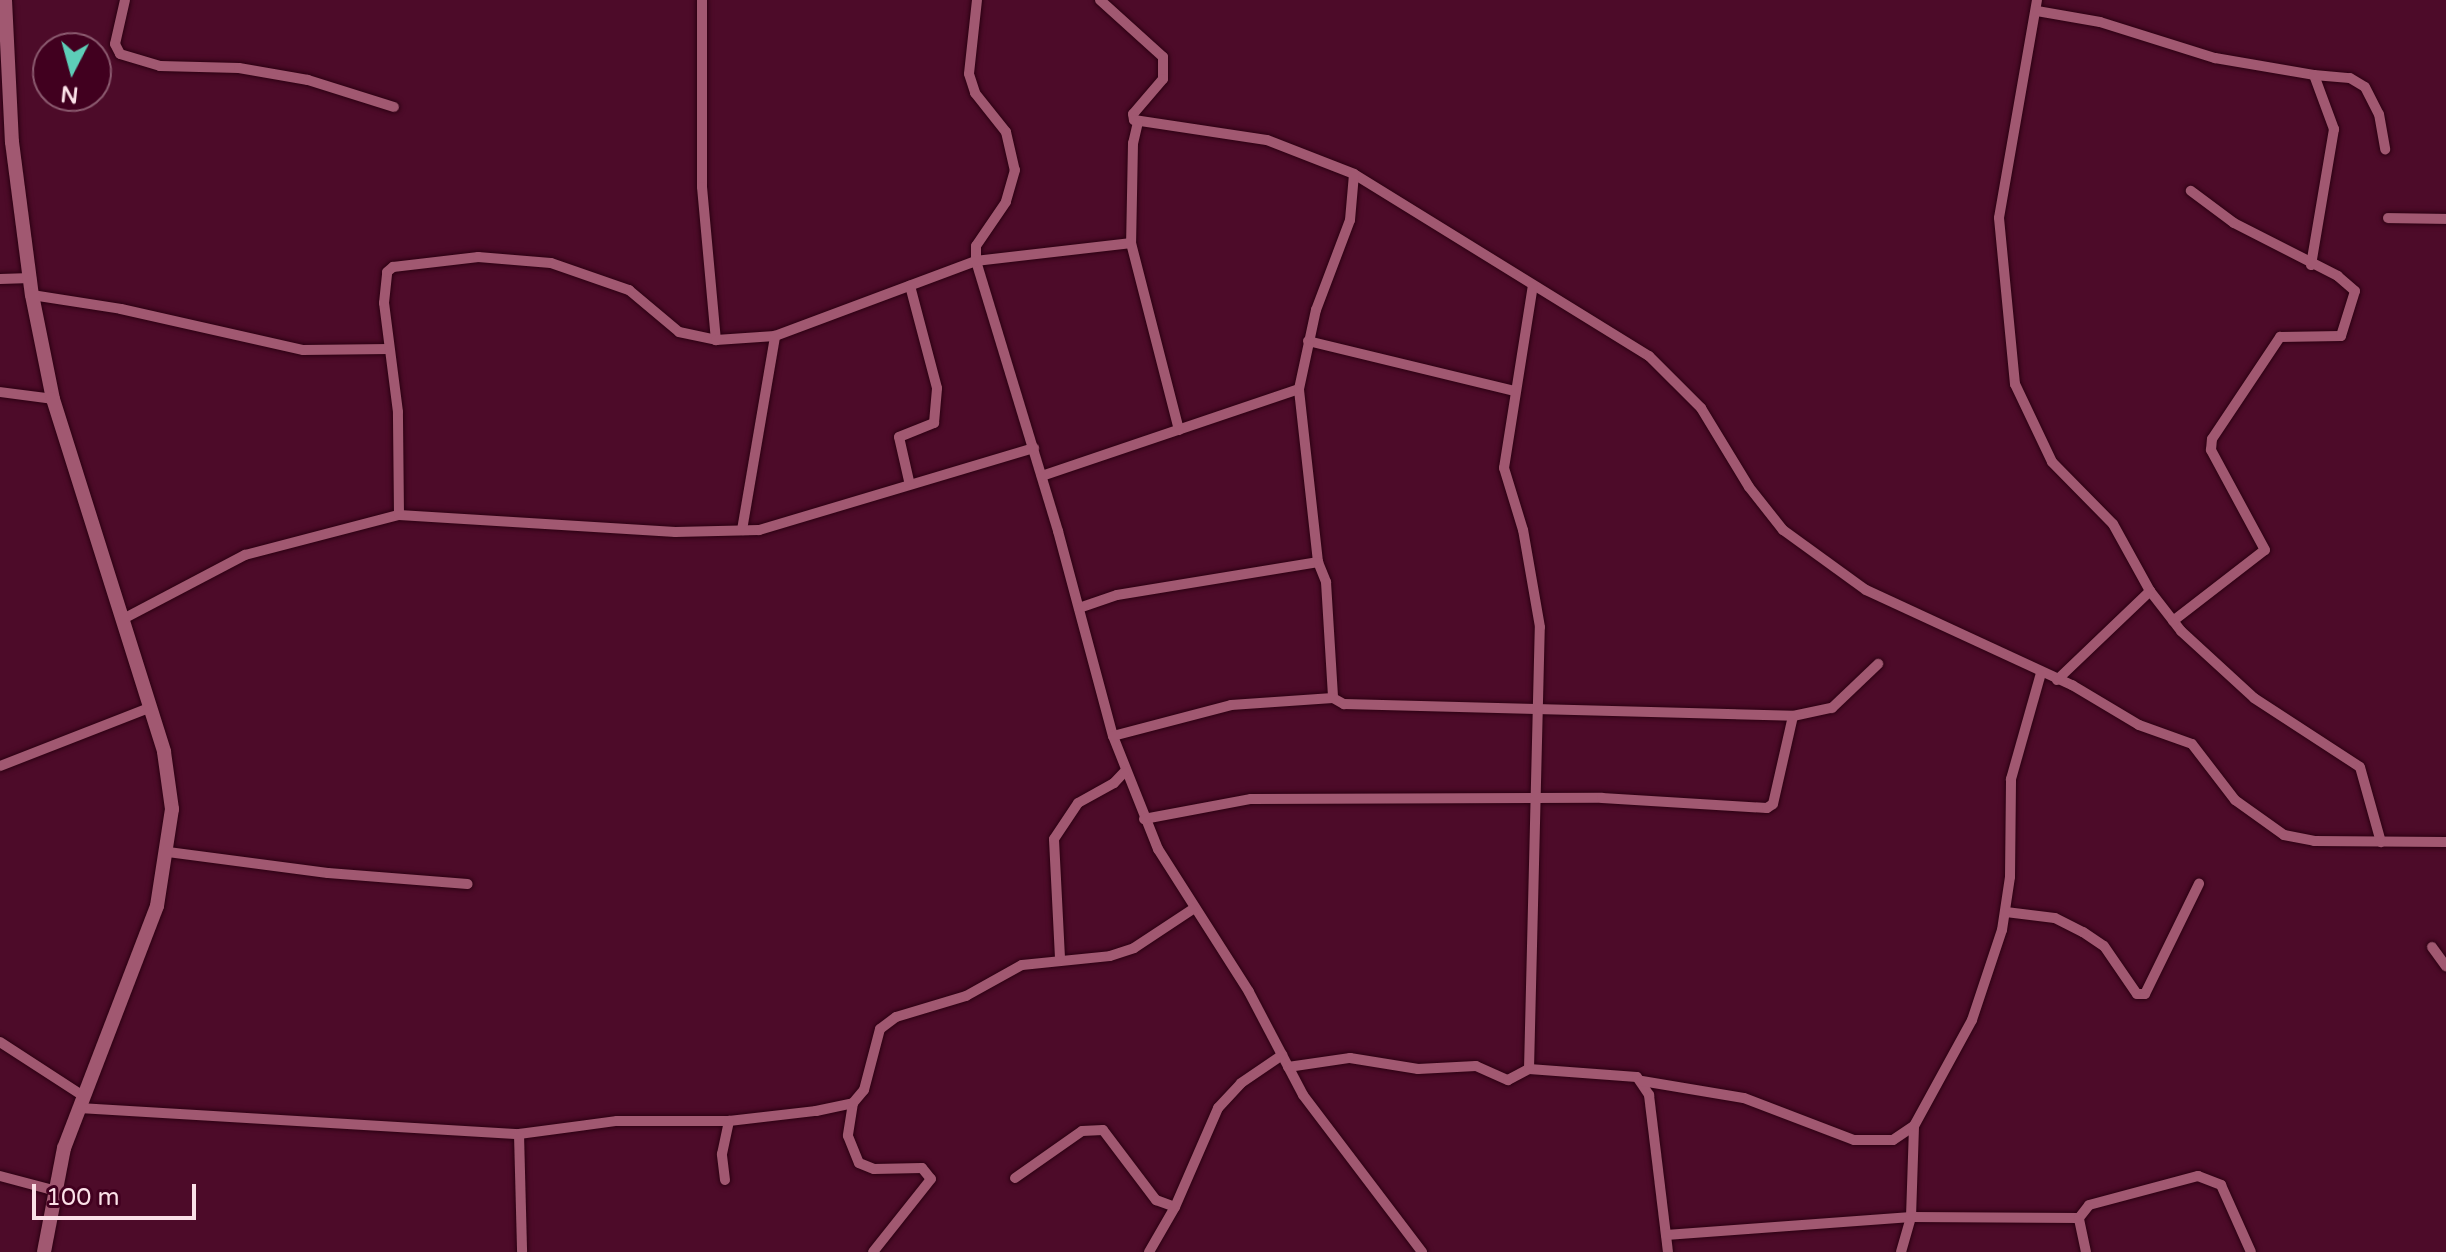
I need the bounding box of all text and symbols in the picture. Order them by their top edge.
north arrow [32,32,112,112]
text: N [60,80,80,108]
scale bar [36,1168,200,1218]
text: 100 m [46,1183,120,1212]

